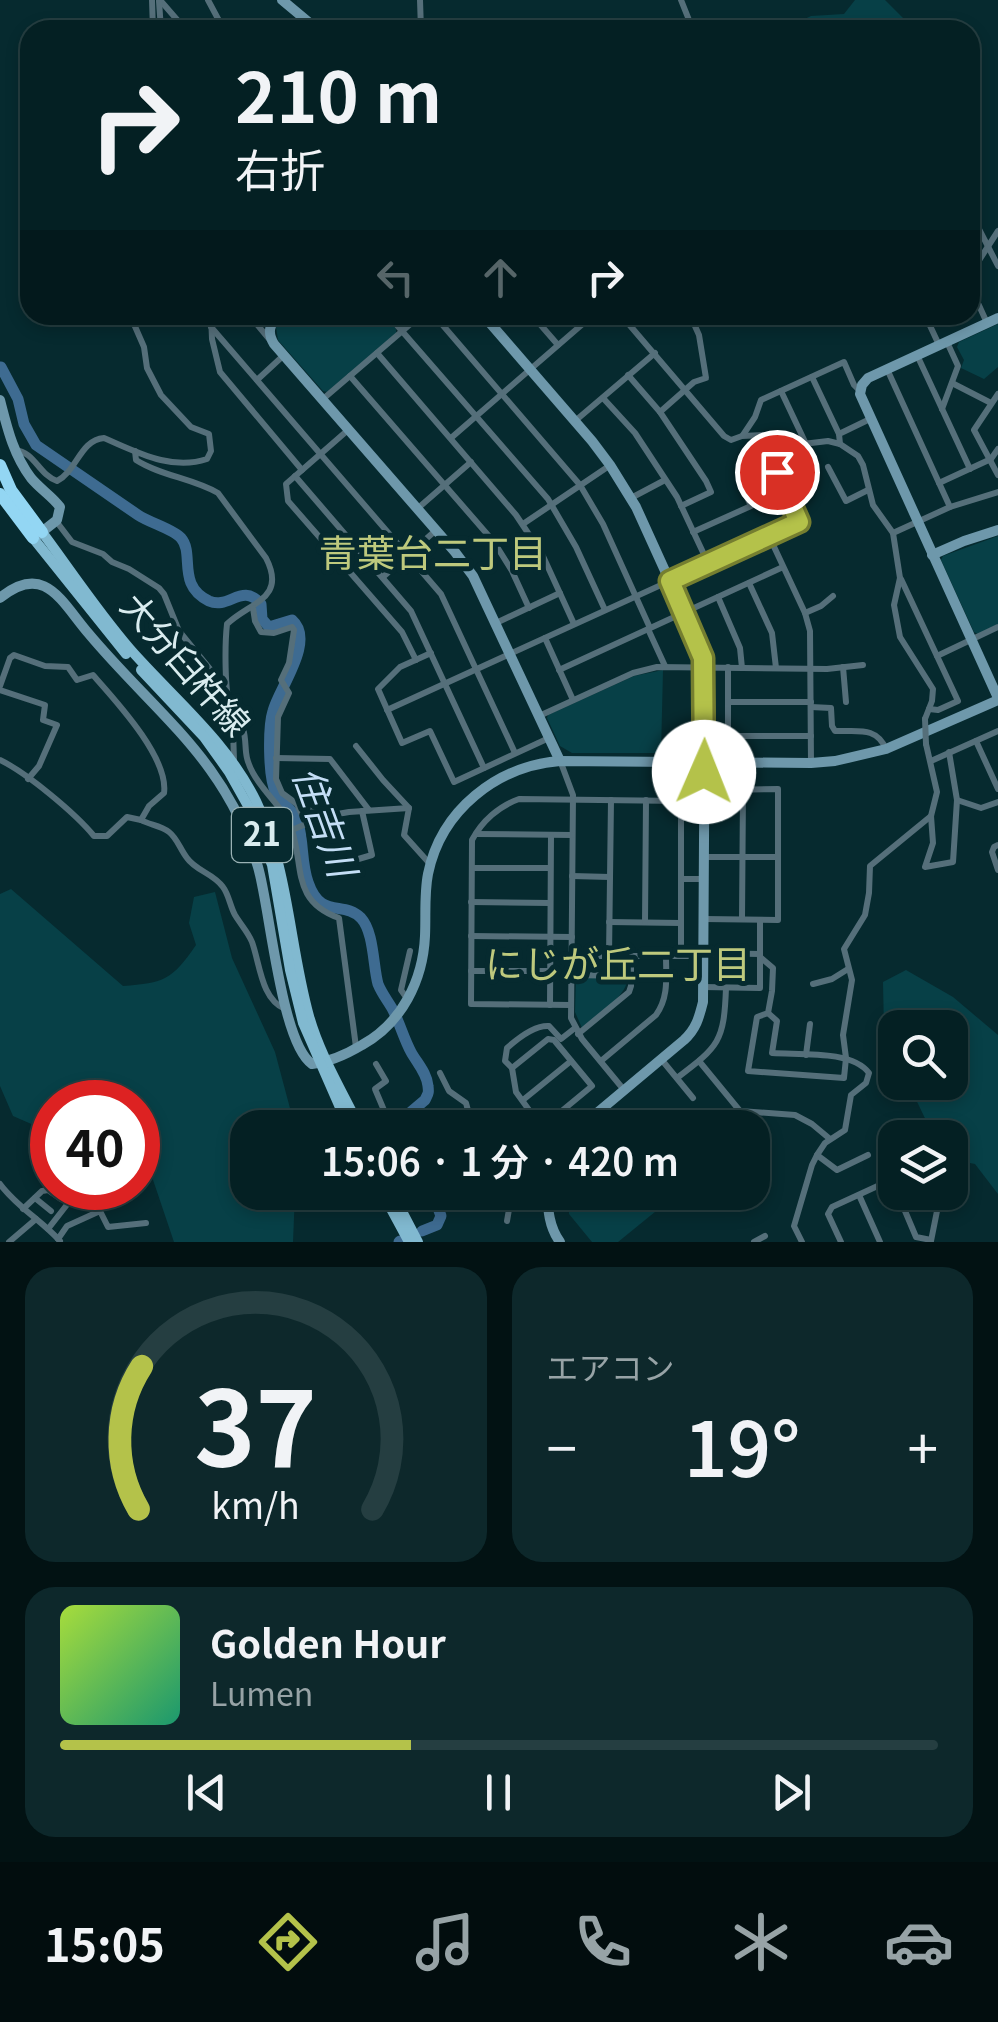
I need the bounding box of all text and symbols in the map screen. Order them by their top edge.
text: 210 m [235,42,442,143]
icon: right [70,60,200,190]
text: 右折 [235,135,325,200]
icon: left [368,250,423,305]
icon: ahead [473,250,528,305]
icon: right [578,250,633,305]
pin [735,430,820,515]
icon: arrive [750,445,805,500]
district label: 青葉台二丁目 [319,523,547,578]
street label: 大分臼杵線 [111,580,264,745]
position arrow [652,720,756,824]
water label: 住吉川 [282,758,374,888]
road number: 21 [232,808,292,862]
district label: にじが丘二丁目 [485,934,751,989]
map controls [878,1010,968,1210]
button: search [878,1010,968,1100]
speed limit sign: 40 [30,1080,160,1210]
button: layers [878,1120,968,1210]
text: 15:06 · 1 分 · 420 m [321,1132,679,1187]
text: エアコン [547,1343,675,1389]
text: 37 [194,1346,317,1497]
text: 19° [684,1390,801,1499]
text: − [547,1405,577,1485]
text: + [907,1405,938,1485]
text: km/h [211,1478,300,1529]
text: Golden Hour [210,1614,446,1669]
text: Lumen [210,1669,313,1715]
icon: previous [179,1765,234,1820]
icon: pause [471,1765,526,1820]
icon: next [764,1765,819,1820]
icon: directions [253,1907,323,1977]
icon: music [410,1907,480,1977]
icon: phone [568,1907,638,1977]
icon: climate [726,1907,796,1977]
icon: car [884,1907,954,1977]
text: 15:05 [44,1910,165,1975]

